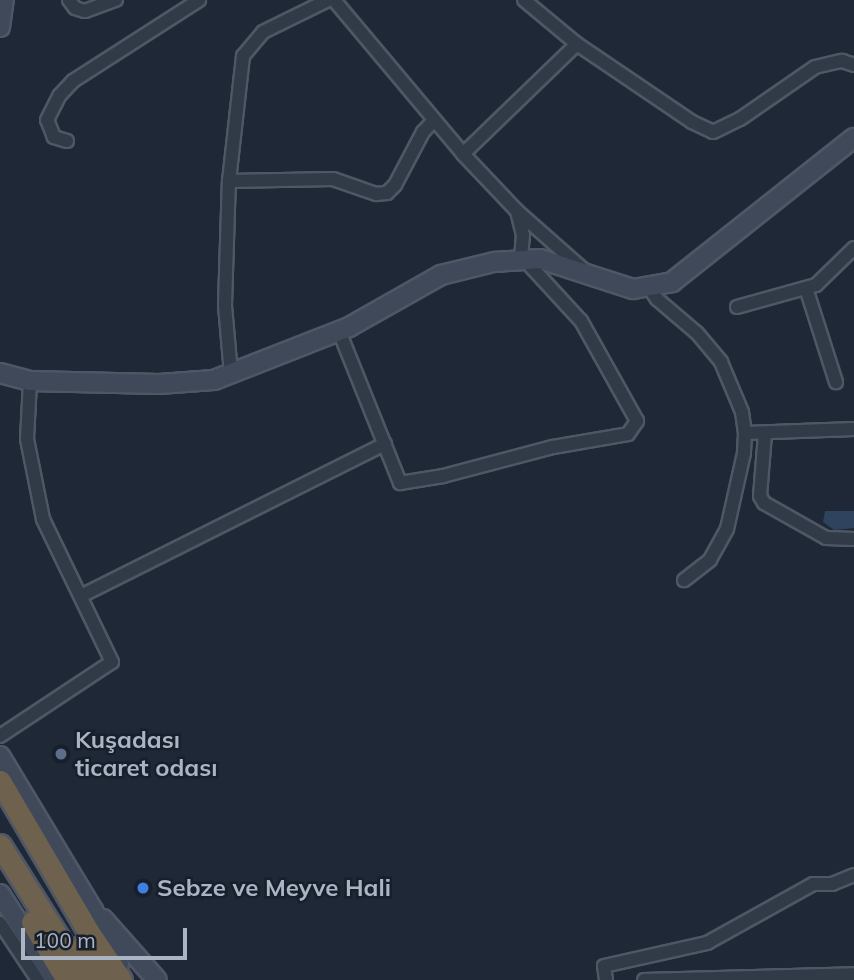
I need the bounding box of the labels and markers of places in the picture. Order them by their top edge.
place label: Kuşadası ticaret odası [75,726,218,782]
marker: Kuşadası ticaret odası [53,746,69,762]
place label: Sebze ve Meyve Hali [157,874,391,902]
marker: Sebze ve Meyve Hali [135,880,151,896]

